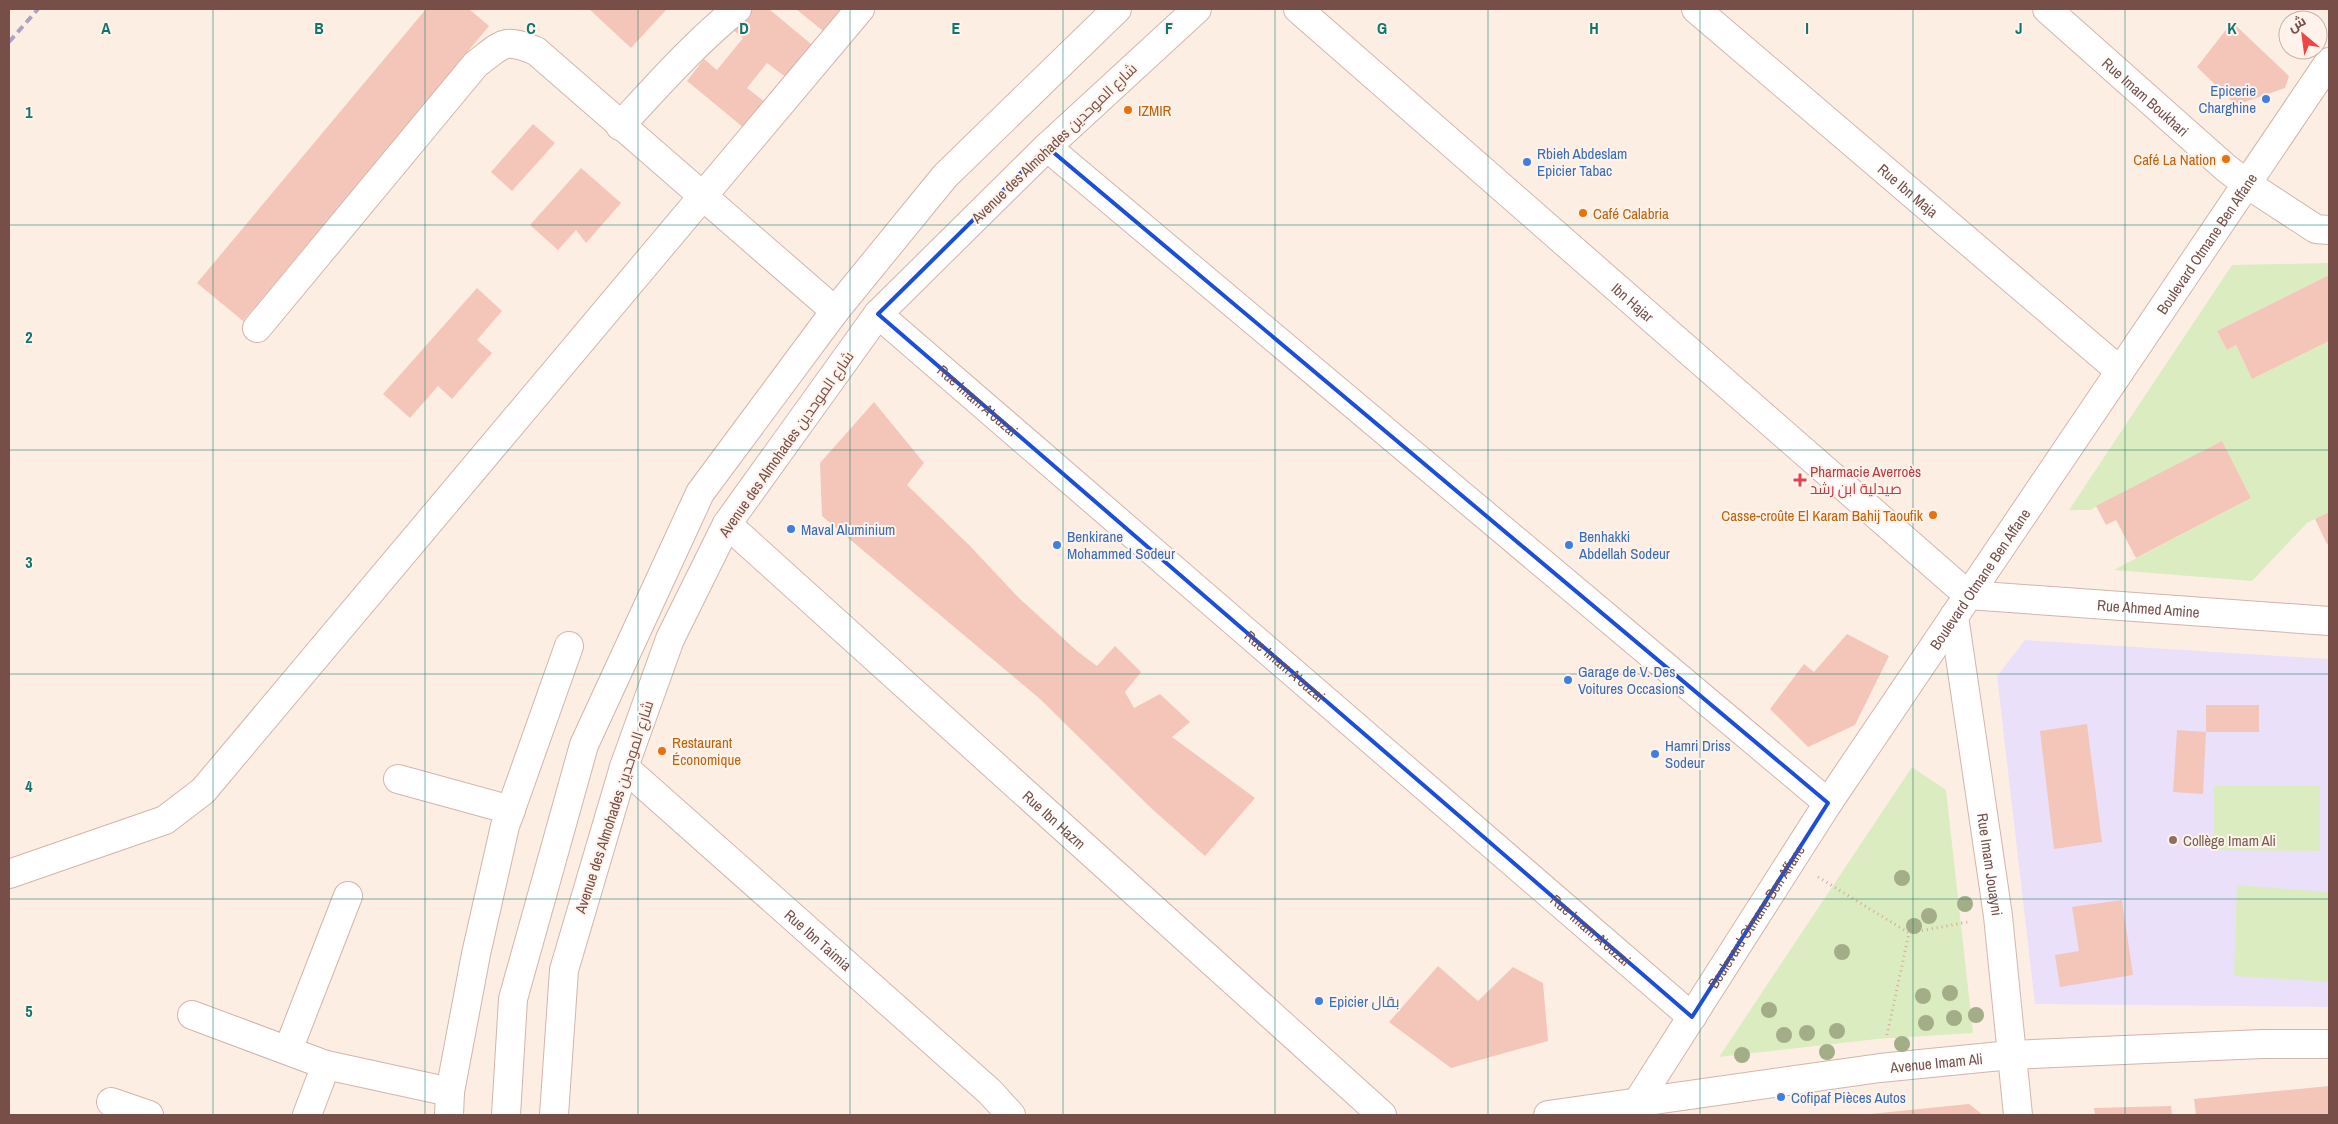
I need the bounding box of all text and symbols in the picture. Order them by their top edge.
north arrow [2278,10,2328,60]
text: ش [2284,11,2309,36]
text: A [101,17,111,39]
text: B [314,17,324,39]
text: C [526,17,536,39]
text: D [739,17,749,39]
text: E [952,17,961,39]
text: F [1165,17,1173,39]
text: G [1377,17,1387,39]
text: H [1589,17,1599,39]
text: I [1805,17,1809,39]
text: J [2015,17,2023,39]
text: K [2227,17,2237,39]
street label: Rue Imam Boukhari [2098,52,2194,141]
street label: Avenue des Almohades شارع الموحدين [966,58,1142,229]
place label: Epicerie Charghine [2199,80,2256,118]
marker: Epicerie Charghine [2260,93,2272,105]
place label: IZMIR [1138,100,1172,121]
text: 1 [25,101,33,123]
marker: IZMIR [1122,104,1134,116]
place label: Rbieh Abdeslam Epicier Tabac [1537,143,1627,181]
place label: Café La Nation [2133,149,2216,170]
marker: Café La Nation [2220,153,2232,165]
marker: Rbieh Abdeslam Epicier Tabac [1521,156,1533,168]
street label: Rue Ibn Maja [1874,158,1943,222]
street label: Boulevard Otmane Ben Affane [2151,169,2262,318]
place label: Café Calabria [1593,203,1669,224]
marker: Café Calabria [1577,207,1589,219]
street label: Ibn Hajar [1607,278,1659,326]
text: 2 [25,326,33,348]
street label: Avenue des Almohades شارع الموحدين [713,347,859,543]
street label: Rue Imam A'ouzai [933,360,1023,441]
place label: Pharmacie Averroès صيدلية ابن رشد [1810,461,1921,499]
marker: Pharmacie Averroès صيدلية ابن رشد [1794,474,1806,486]
street label: Boulevard Otmane Ben Affane [1924,504,2035,654]
place label: Casse-croûte El Karam Bahij Taoufik [1721,505,1924,526]
marker: Casse-croûte El Karam Bahij Taoufik [1927,509,1939,521]
place label: Maval Aluminium [801,519,895,540]
marker: Maval Aluminium [785,523,797,535]
place label: Benkirane Mohammed Sodeur [1067,526,1175,564]
place label: Benhakki Abdellah Sodeur [1578,526,1670,564]
marker: Benkirane Mohammed Sodeur [1051,539,1063,551]
marker: Benhakki Abdellah Sodeur [1563,539,1575,551]
text: 3 [25,551,33,573]
street label: Rue Ahmed Amine [2096,594,2201,622]
street label: Rue Imam A'ouzai [1240,625,1330,706]
place label: Garage de V. Des Voitures Occasions [1578,661,1685,699]
marker: Garage de V. Des Voitures Occasions [1562,674,1574,686]
street label: Avenue des Almohades شارع الموحدين [569,698,659,917]
place label: Restaurant Économique [672,732,741,770]
place label: Hamri Driss Sodeur [1665,735,1731,773]
marker: Restaurant Économique [656,745,668,757]
marker: Hamri Driss Sodeur [1649,748,1661,760]
text: 4 [25,775,33,797]
street label: Rue Ibn Hazm [1018,785,1091,854]
street label: Rue Imam Jouayni [1973,812,2008,917]
place label: Collège Imam Ali [2183,830,2276,851]
marker: Collège Imam Ali [2167,834,2179,846]
street label: Boulevard Otmane Ben Affane [1702,841,1809,992]
street label: Rue Imam A'ouzai [1546,889,1636,970]
street label: Rue Ibn Taimia [780,904,857,975]
place label: Epicier بقال [1329,991,1399,1012]
marker: Epicier بقال [1313,995,1325,1007]
text: 5 [25,1000,33,1022]
street label: Avenue Imam Ali [1888,1047,1984,1078]
place label: Cofipaf Pièces Autos [1791,1087,1906,1108]
marker: Cofipaf Pièces Autos [1775,1091,1787,1103]

